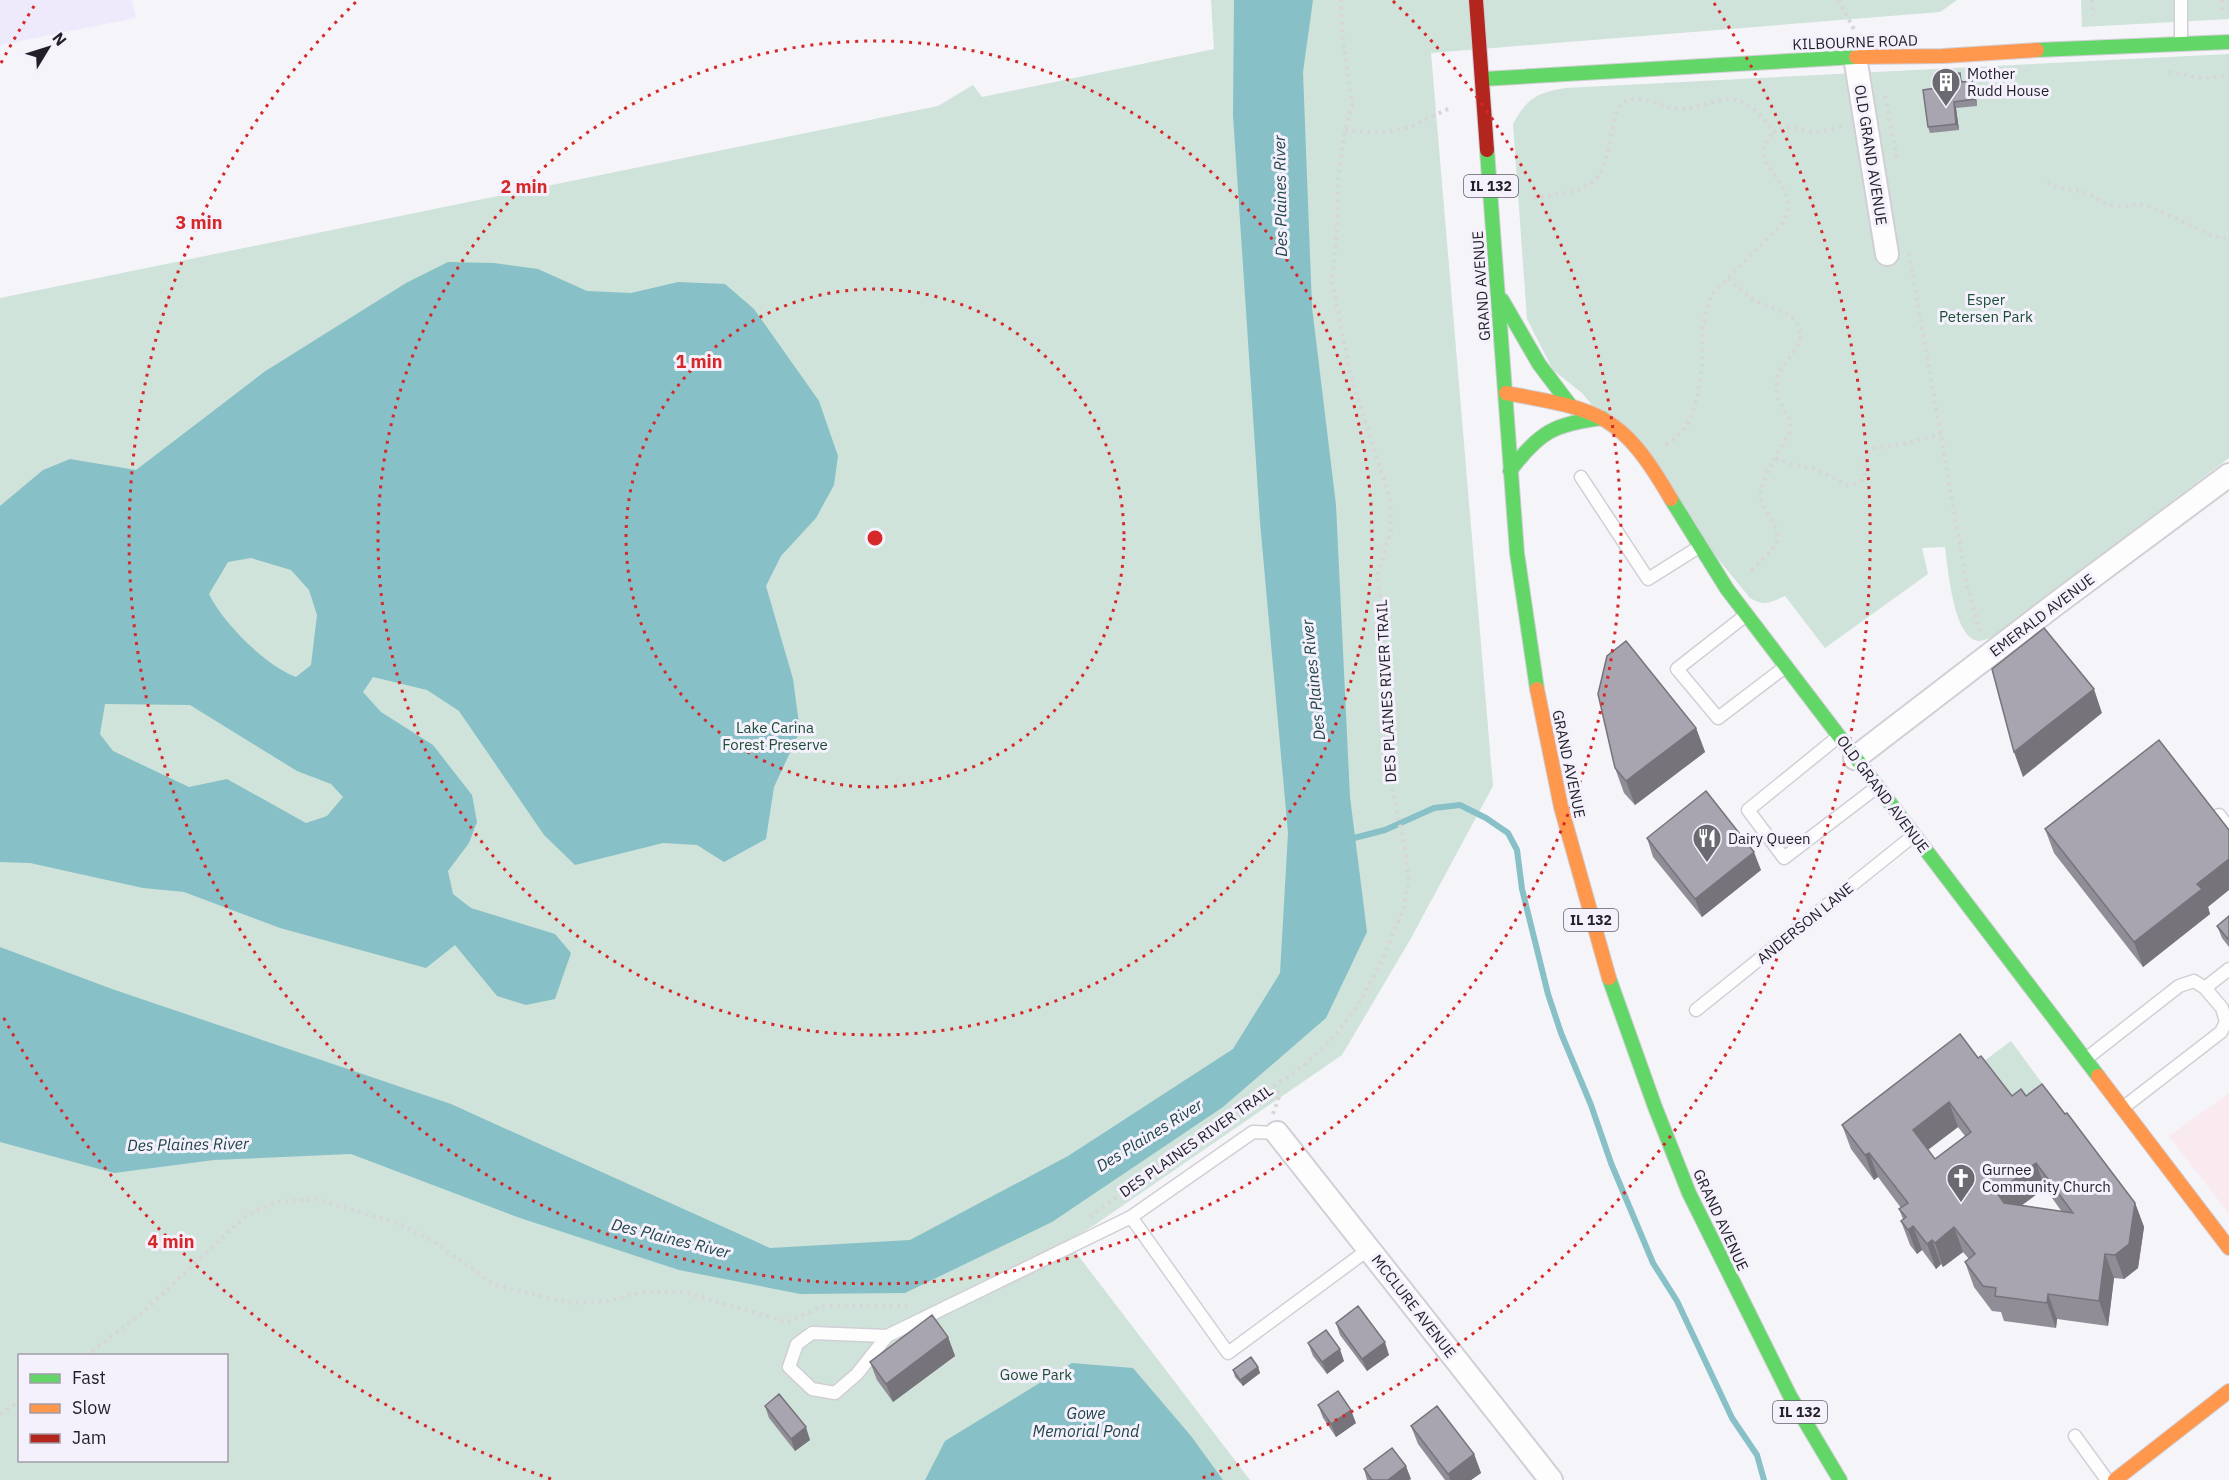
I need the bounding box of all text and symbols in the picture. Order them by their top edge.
north arrow [18,18,78,78]
text: N [48,28,71,49]
street label: KILBOURNE ROAD [1792,30,1918,54]
place label: Mother Rudd House [1967,64,2049,100]
building icon: Mother Rudd House [1930,66,1962,108]
street label: OLD GRAND AVENUE [1851,83,1891,227]
water label: Des Plaines River [1269,134,1291,257]
text: 2 min [500,175,548,198]
road number: IL 132 [1464,175,1518,197]
text: 3 min [175,211,223,234]
street label: GRAND AVENUE [1468,230,1494,342]
park label: Esper Petersen Park [1939,290,2033,326]
text: 1 min [675,350,723,373]
centre of rings [865,528,885,548]
street label: EMERALD AVENUE [1986,569,2098,661]
street label: DES PLAINES RIVER TRAIL [1372,599,1400,783]
water label: Des Plaines River [1297,617,1329,741]
street label: GRAND AVENUE [1548,708,1590,820]
park label: Lake Carina Forest Preserve [722,718,828,754]
street label: OLD GRAND AVENUE [1833,732,1933,856]
restaurant icon: Dairy Queen [1691,822,1723,864]
place label: Dairy Queen [1728,829,1811,848]
street label: ANDERSON LANE [1753,878,1857,968]
road number: IL 132 [1564,909,1618,931]
street label: DES PLAINES RIVER TRAIL [1116,1080,1277,1201]
water label: Des Plaines River [1092,1094,1207,1176]
water label: Des Plaines River [127,1133,250,1155]
place label: Gurnee Community Church [1982,1160,2111,1196]
church icon: Gurnee Community Church [1945,1162,1977,1204]
street label: GRAND AVENUE [1689,1166,1753,1274]
water label: Des Plaines River [610,1214,733,1263]
text: 4 min [147,1230,195,1253]
street label: MCCLURE AVENUE [1368,1250,1460,1362]
legend [18,1354,228,1462]
park label: Gowe Park [1000,1365,1072,1384]
text: Fast [72,1366,106,1389]
text: Slow [72,1396,111,1419]
road number: IL 132 [1773,1401,1827,1423]
water label: Gowe Memorial Pond [1033,1403,1140,1441]
text: Jam [72,1426,107,1449]

